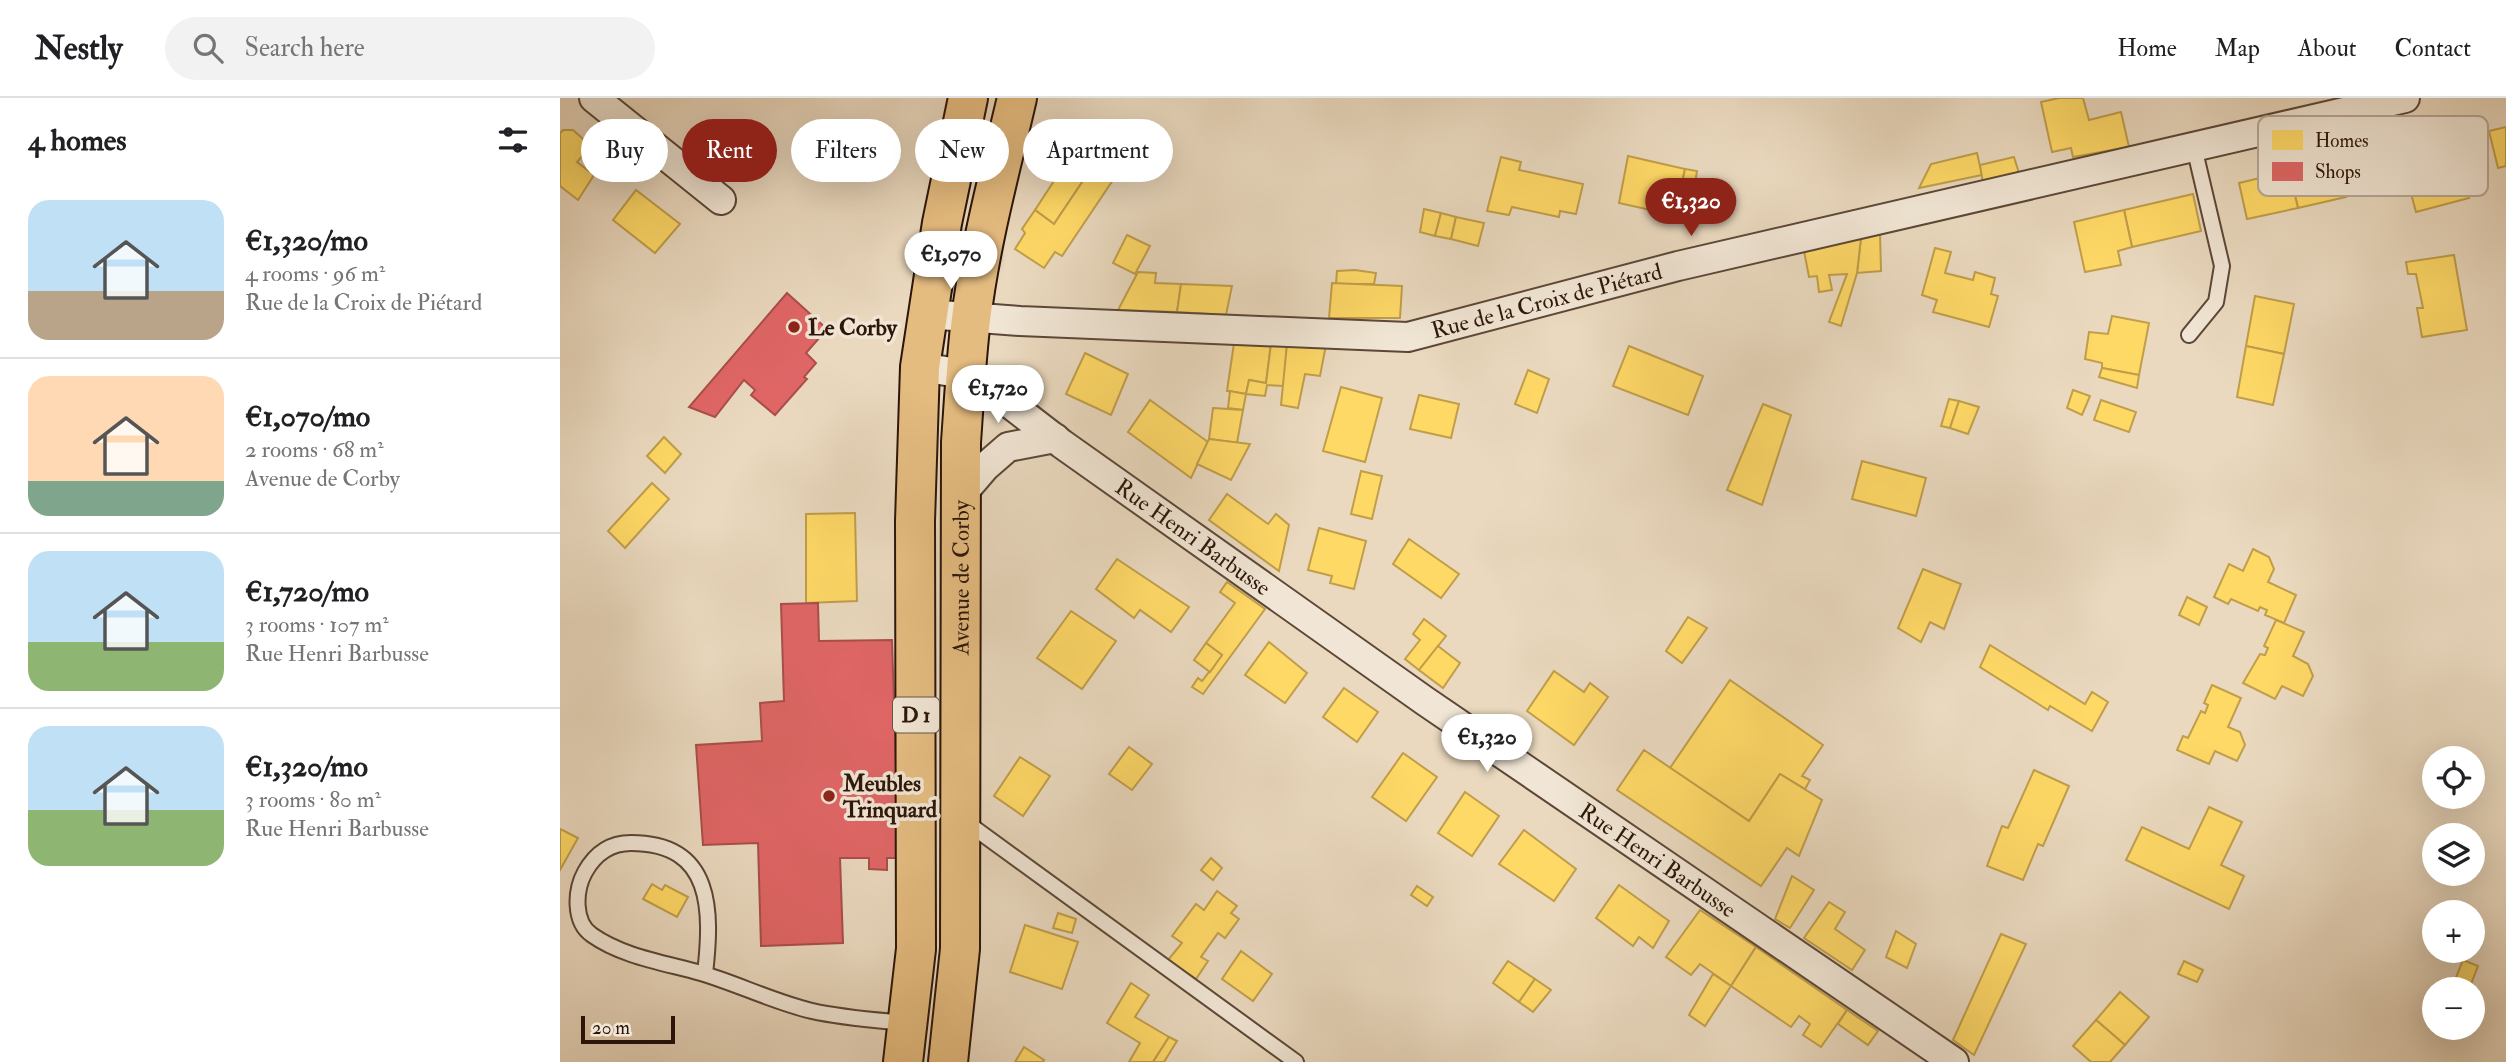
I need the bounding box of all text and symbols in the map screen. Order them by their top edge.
search box [165,17,655,80]
text: Nestly [35,28,123,69]
icon: search [189,29,227,67]
text: Search here [245,32,365,64]
text: Home [2117,33,2177,64]
text: Map [2215,33,2260,64]
text: About [2298,33,2357,64]
text: Contact [2395,33,2471,64]
legend [2258,116,2488,196]
chip: Buy [581,119,668,182]
chip: Rent [682,119,777,182]
chip: Filters [791,119,901,182]
chip: New [915,119,1009,182]
chip: Apartment [1023,119,1173,182]
icon: filters [494,121,532,159]
text: 4 homes [28,122,127,159]
text: Homes [2315,129,2369,153]
text: Shops [2315,160,2361,185]
pin: €1,320 [1634,178,1748,238]
text: €1,320 [1661,186,1721,215]
text: €1,320/mo [245,222,368,259]
icon: home [84,228,168,312]
pin: €1,070 [894,232,1008,291]
text: €1,070 [920,239,982,268]
street label: Rue de la Croix de Piétard [1428,256,1665,345]
text: 4 rooms · 96 m² [245,259,385,288]
text: Rue de la Croix de Piétard [245,288,482,317]
place label: Le Corby [808,313,898,343]
marker: Le Corby [786,319,802,335]
pin: €1,720 [941,366,1055,425]
text: €1,720 [968,373,1028,402]
text: €1,070/mo [245,398,370,435]
icon: home [84,404,168,488]
text: 2 rooms · 68 m² [245,435,384,464]
text: Avenue de Corby [245,464,400,493]
street label: Rue Henri Barbusse [1110,472,1277,602]
street label: Avenue de Corby [946,499,975,656]
text: €1,720/mo [245,573,369,610]
icon: home [84,579,168,663]
text: 3 rooms · 107 m² [245,610,389,639]
text: Rue Henri Barbusse [245,639,429,668]
road number: D 1 [893,698,939,732]
pin: €1,320 [1430,714,1544,774]
text: €1,320 [1457,722,1517,751]
map controls [2422,746,2485,1040]
button: locate [2422,746,2485,809]
text: €1,320/mo [245,748,368,785]
icon: home [84,754,168,838]
place label: Meubles Trinquard [842,769,938,825]
text: 3 rooms · 80 m² [245,785,381,814]
marker: Meubles Trinquard [821,788,837,804]
street label: Rue Henri Barbusse [1574,796,1742,924]
text: Rue Henri Barbusse [245,814,429,843]
button: layers [2422,823,2485,886]
button: + [2422,900,2485,963]
button: − [2422,977,2485,1040]
scale bar [581,1013,676,1045]
text: 20 m [592,1016,630,1040]

